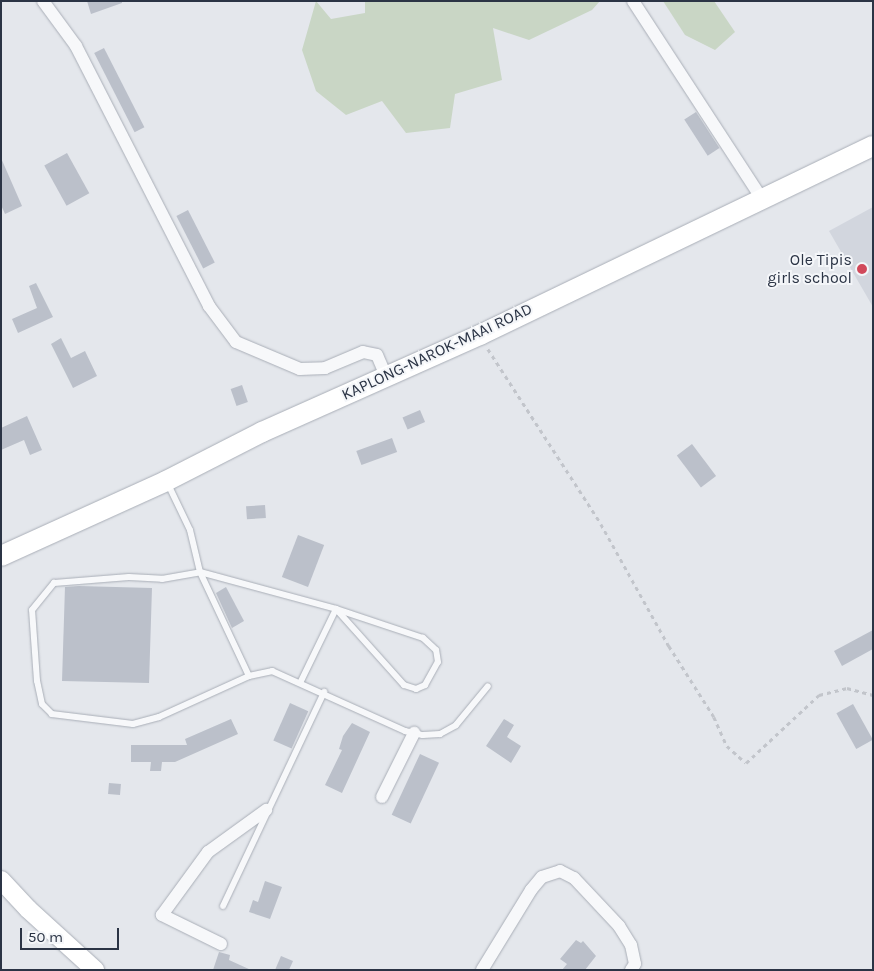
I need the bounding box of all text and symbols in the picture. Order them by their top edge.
place label: Ole Tipis girls school [767,250,852,288]
marker: Ole Tipis girls school [856,263,868,275]
street label: KAPLONG-NAROK-MAAI ROAD [339,299,535,405]
scale bar [22,918,121,950]
text: 50 m [28,928,63,946]

